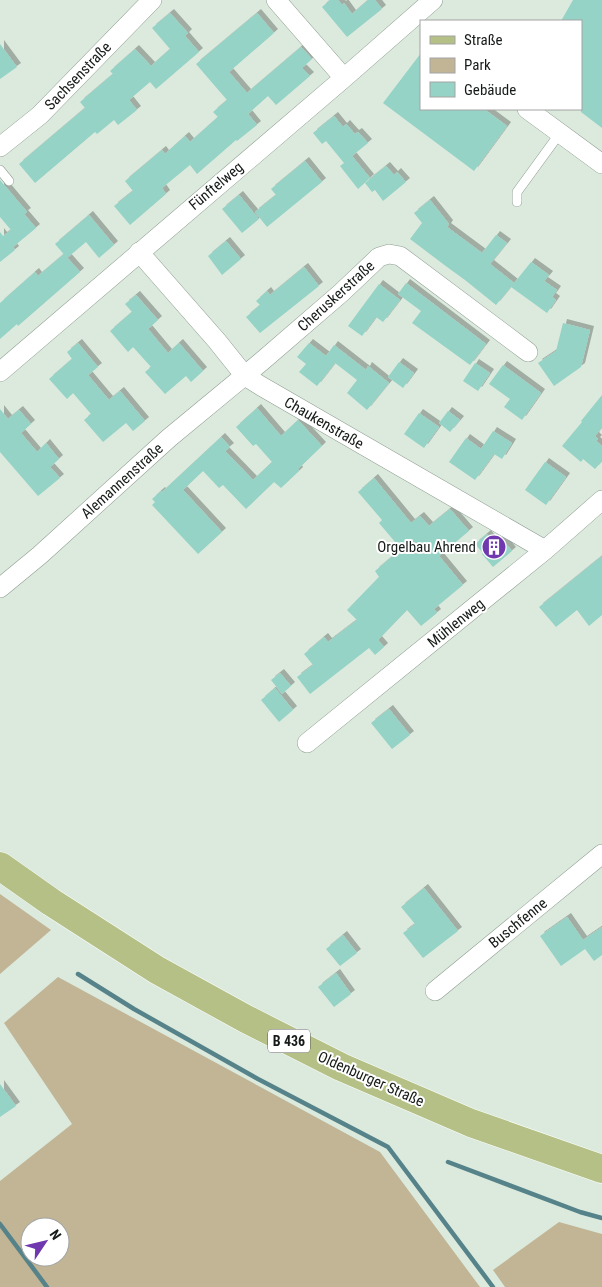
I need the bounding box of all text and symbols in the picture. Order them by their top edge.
legend [420,20,582,110]
text: Straße [464,31,503,49]
street label: Sachsenstraße [41,38,115,114]
text: Park [464,56,491,74]
text: Gebäude [464,81,516,99]
street label: Fünftelweg [185,158,247,214]
street label: Cheruskerstraße [294,257,378,335]
street label: Chaukenstraße [281,393,367,453]
street label: Alemannenstraße [77,440,167,522]
building icon: Orgelbau Ahrend [481,534,507,560]
place label: Orgelbau Ahrend [377,538,476,556]
street label: Mühlenweg [424,595,488,651]
street label: Buschfenne [485,894,551,952]
road number: B 436 [268,1030,310,1052]
street label: Oldenburger Straße [315,1048,427,1110]
north arrow [20,1217,70,1267]
text: N [47,1226,65,1243]

